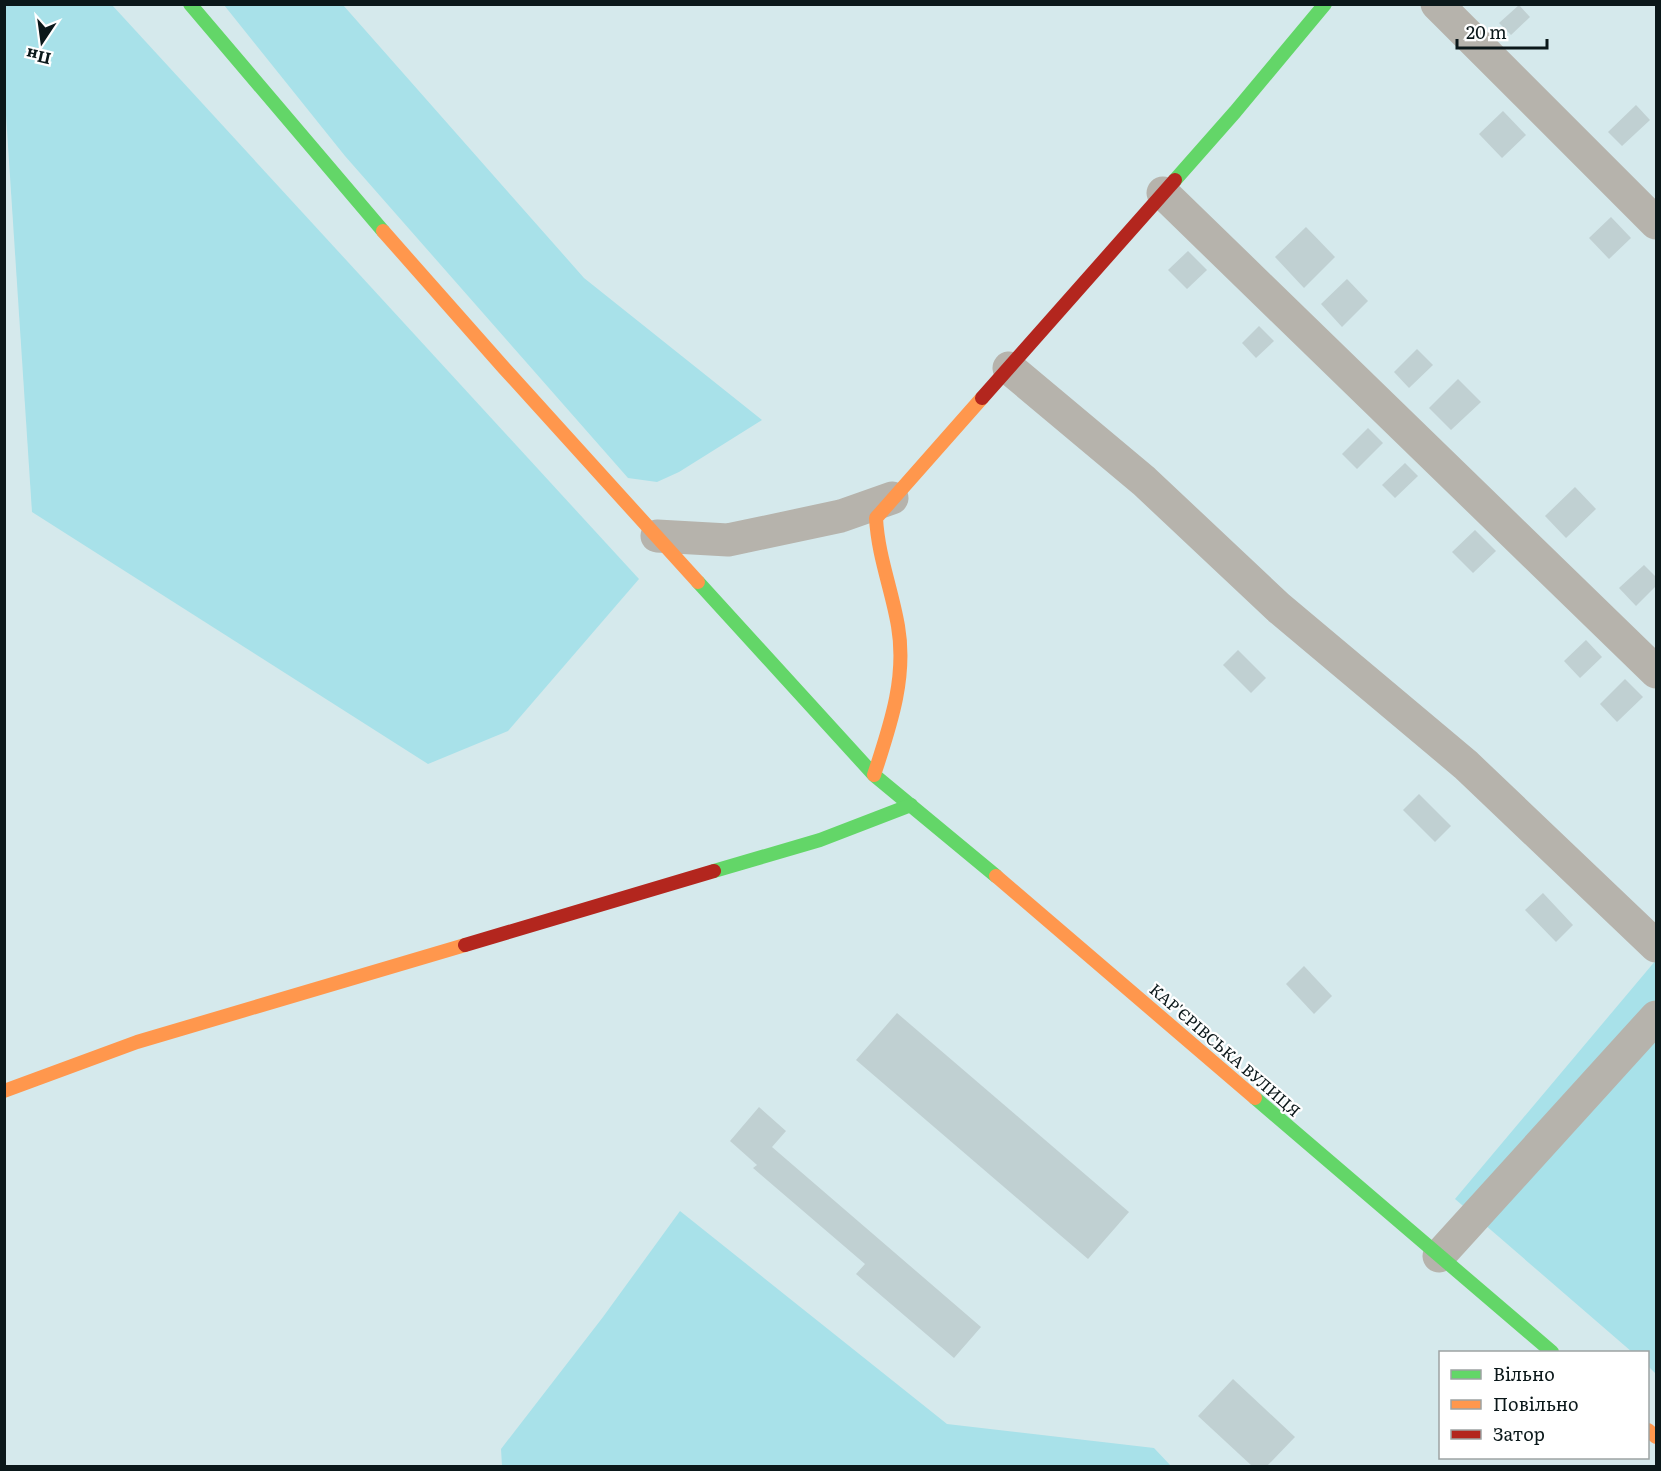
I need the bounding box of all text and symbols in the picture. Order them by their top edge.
north arrow [12,12,72,72]
scale bar [1457,12,1547,50]
text: 20 m [1466,18,1507,45]
text: Пн [24,43,53,72]
street label: КАР'ЄРІВСЬКА ВУЛИЦЯ [1145,977,1306,1122]
legend [1439,1351,1649,1459]
text: Вільно [1493,1360,1555,1387]
text: Повільно [1493,1390,1579,1417]
text: Затор [1493,1420,1545,1447]

